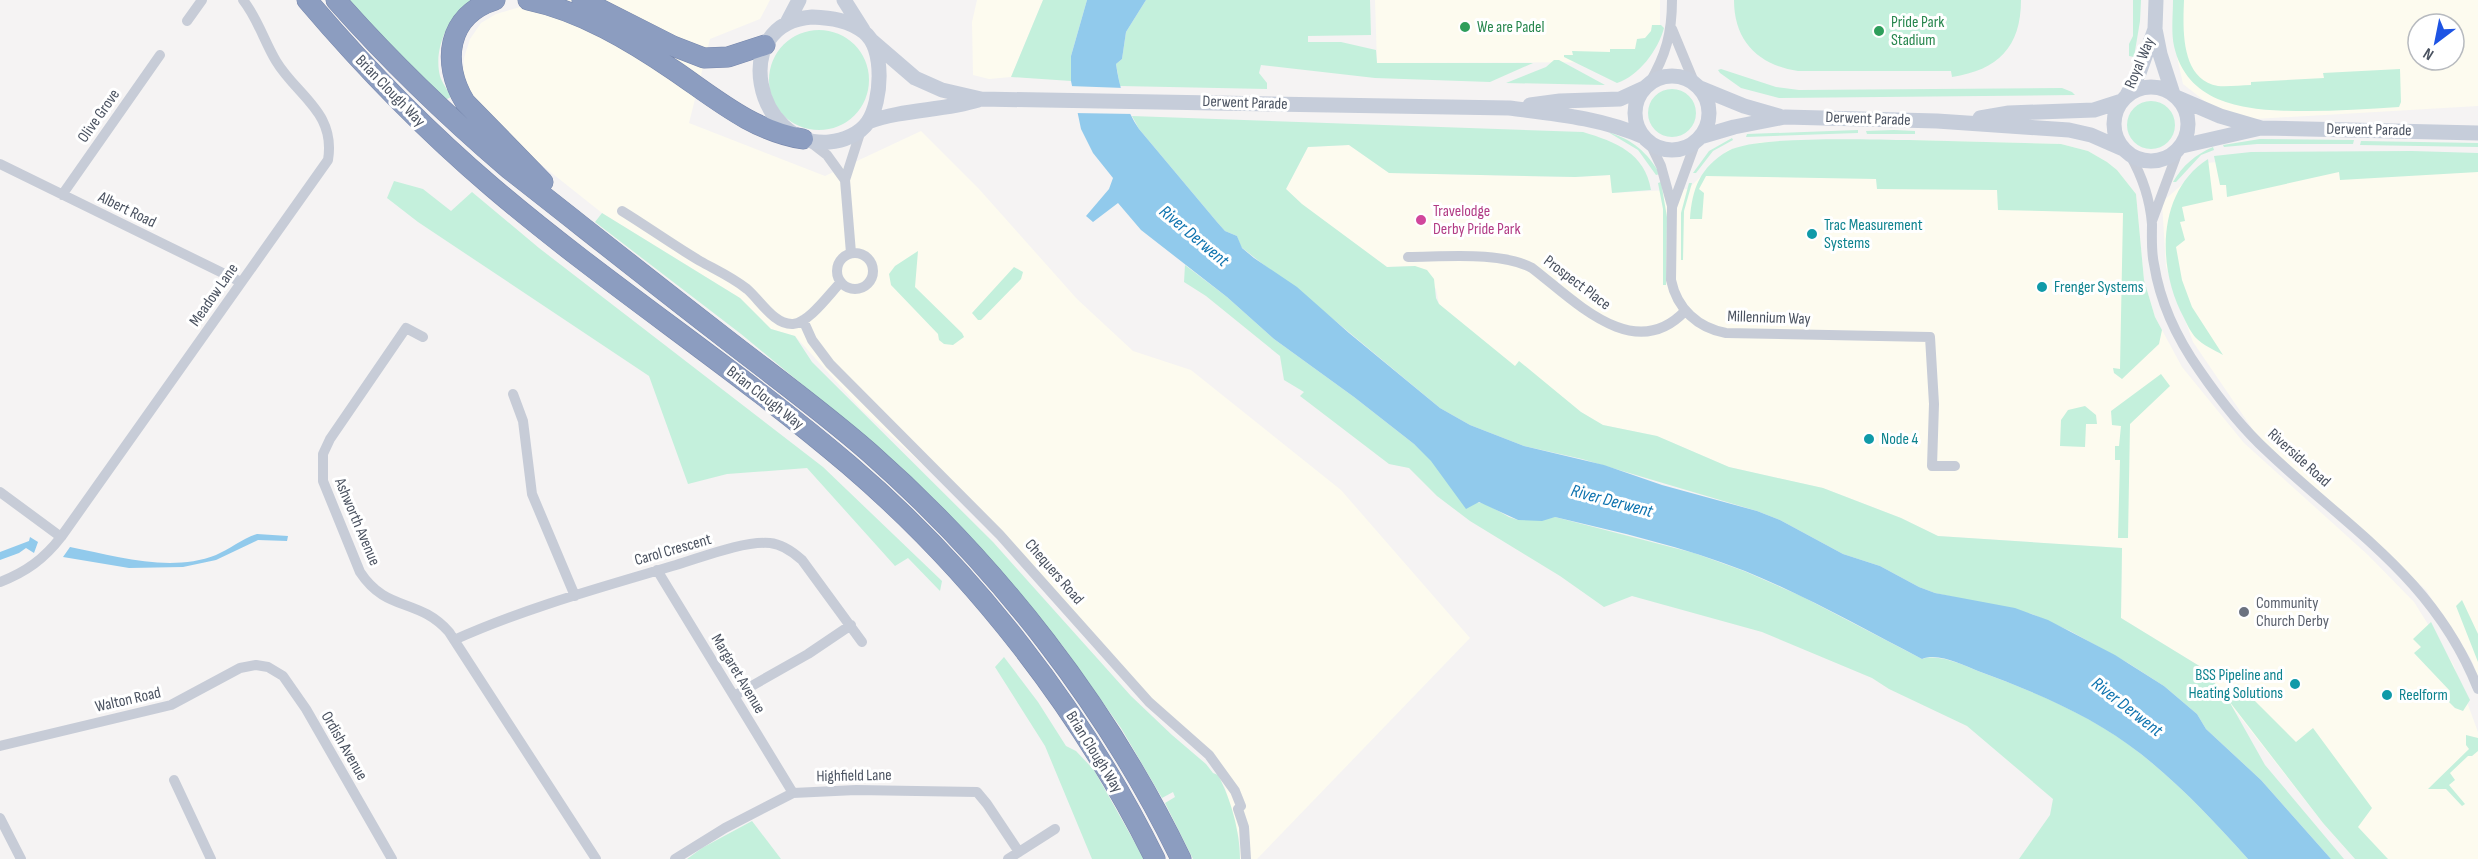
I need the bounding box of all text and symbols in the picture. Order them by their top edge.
north arrow [2406,12,2466,72]
place label: Pride Park Stadium [1891,13,1944,50]
place label: We are Padel [1477,18,1544,37]
marker: We are Padel [1458,20,1472,34]
marker: Pride Park Stadium [1872,24,1886,38]
street label: Royal Way [2121,35,2159,91]
text: N [2420,43,2438,64]
street label: Brian Clough Way [351,51,429,131]
street label: Olive Grove [74,86,124,146]
street label: Derwent Parade [1202,92,1288,114]
street label: Derwent Parade [1825,108,1911,130]
street label: Derwent Parade [2326,120,2412,140]
street label: Albert Road [94,187,159,232]
water label: River Derwent [1155,201,1233,271]
place label: Travelodge Derby Pride Park [1433,202,1521,239]
marker: Travelodge Derby Pride Park [1414,213,1428,227]
place label: Trac Measurement Systems [1824,216,1923,253]
marker: Trac Measurement Systems [1805,227,1819,241]
street label: Prospect Place [1540,252,1614,314]
street label: Meadow Lane [186,260,242,330]
place label: Frenger Systems [2054,278,2144,297]
marker: Frenger Systems [2035,280,2049,294]
street label: Millennium Way [1727,307,1811,329]
street label: Brian Clough Way [723,362,807,434]
street label: Riverside Road [2264,425,2334,491]
place label: Node 4 [1881,430,1918,449]
marker: Node 4 [1862,432,1876,446]
street label: Ashworth Avenue [330,474,384,569]
water label: River Derwent [1569,480,1656,522]
street label: Carol Crescent [632,530,714,570]
street label: Chequers Road [1021,536,1087,608]
place label: Community Church Derby [2256,594,2329,631]
marker: Community Church Derby [2237,605,2251,619]
street label: Margaret Avenue [707,631,769,717]
place label: BSS Pipeline and Heating Solutions [2188,666,2283,703]
water label: River Derwent [2088,673,2167,741]
marker: BSS Pipeline and Heating Solutions [2288,677,2302,691]
street label: Walton Road [93,683,163,717]
place label: Reelform [2399,686,2448,705]
marker: Reelform [2380,688,2394,702]
street label: Ordish Avenue [317,708,371,784]
street label: Brian Clough Way [1061,708,1127,796]
street label: Highfield Lane [816,766,892,786]

